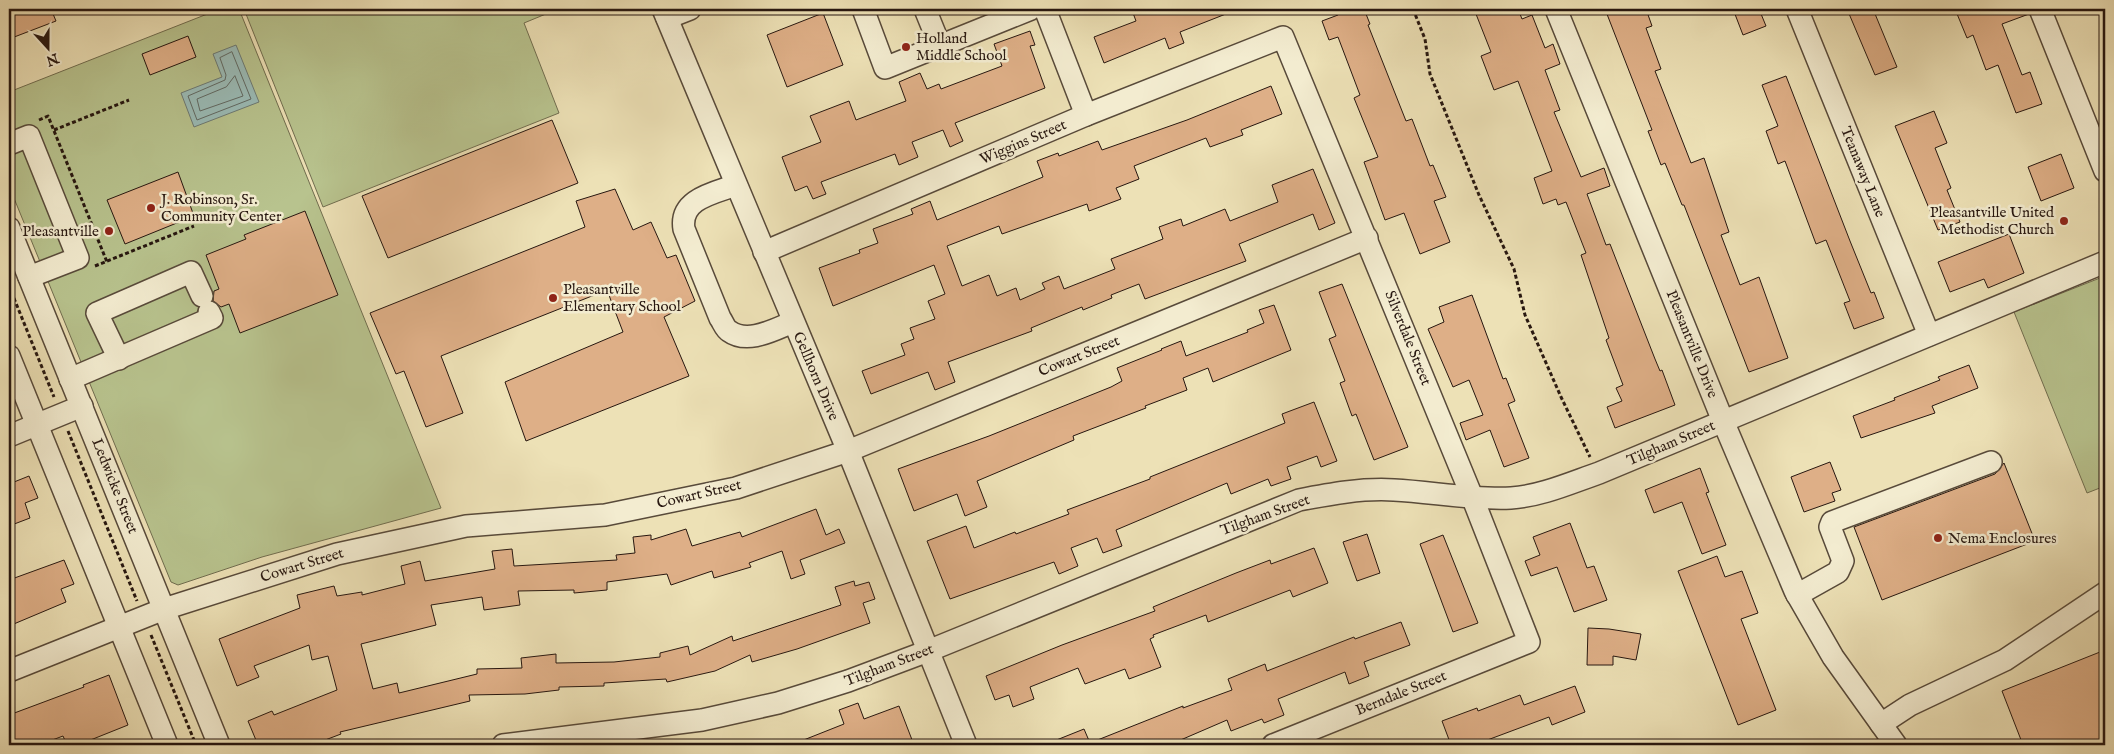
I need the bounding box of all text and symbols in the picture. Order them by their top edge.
north arrow [22,22,72,72]
place label: Holland Middle School [916,29,1007,65]
marker: Holland Middle School [900,41,912,53]
text: N [43,48,62,70]
street label: Wiggins Street [977,115,1069,169]
street label: Teanaway Lane [1836,124,1890,220]
place label: J. Robinson, Sr. Community Center [159,190,282,226]
marker: J. Robinson, Sr. Community Center [145,202,157,214]
place label: Pleasantville United Methodist Church [1930,203,2055,239]
marker: Pleasantville United Methodist Church [2058,215,2070,227]
place label: Pleasantville [22,222,99,241]
marker: Pleasantville [103,225,115,237]
place label: Pleasantville Elementary School [563,280,682,316]
street label: Pleasantville Drive [1662,287,1722,401]
street label: Silverdale Street [1380,288,1436,388]
marker: Pleasantville Elementary School [547,292,559,304]
street label: Gellhorn Drive [789,329,843,423]
street label: Cowart Street [1035,331,1123,381]
street label: Tilgham Street [1624,416,1718,470]
street label: Ledwicke Street [87,436,143,536]
street label: Cowart Street [655,475,743,513]
street label: Tilgham Street [1218,490,1312,540]
place label: Nema Enclosures [1948,529,2056,548]
marker: Nema Enclosures [1932,532,1944,544]
street label: Cowart Street [258,543,346,587]
street label: Tilgham Street [842,639,936,691]
street label: Berndale Street [1353,666,1449,720]

